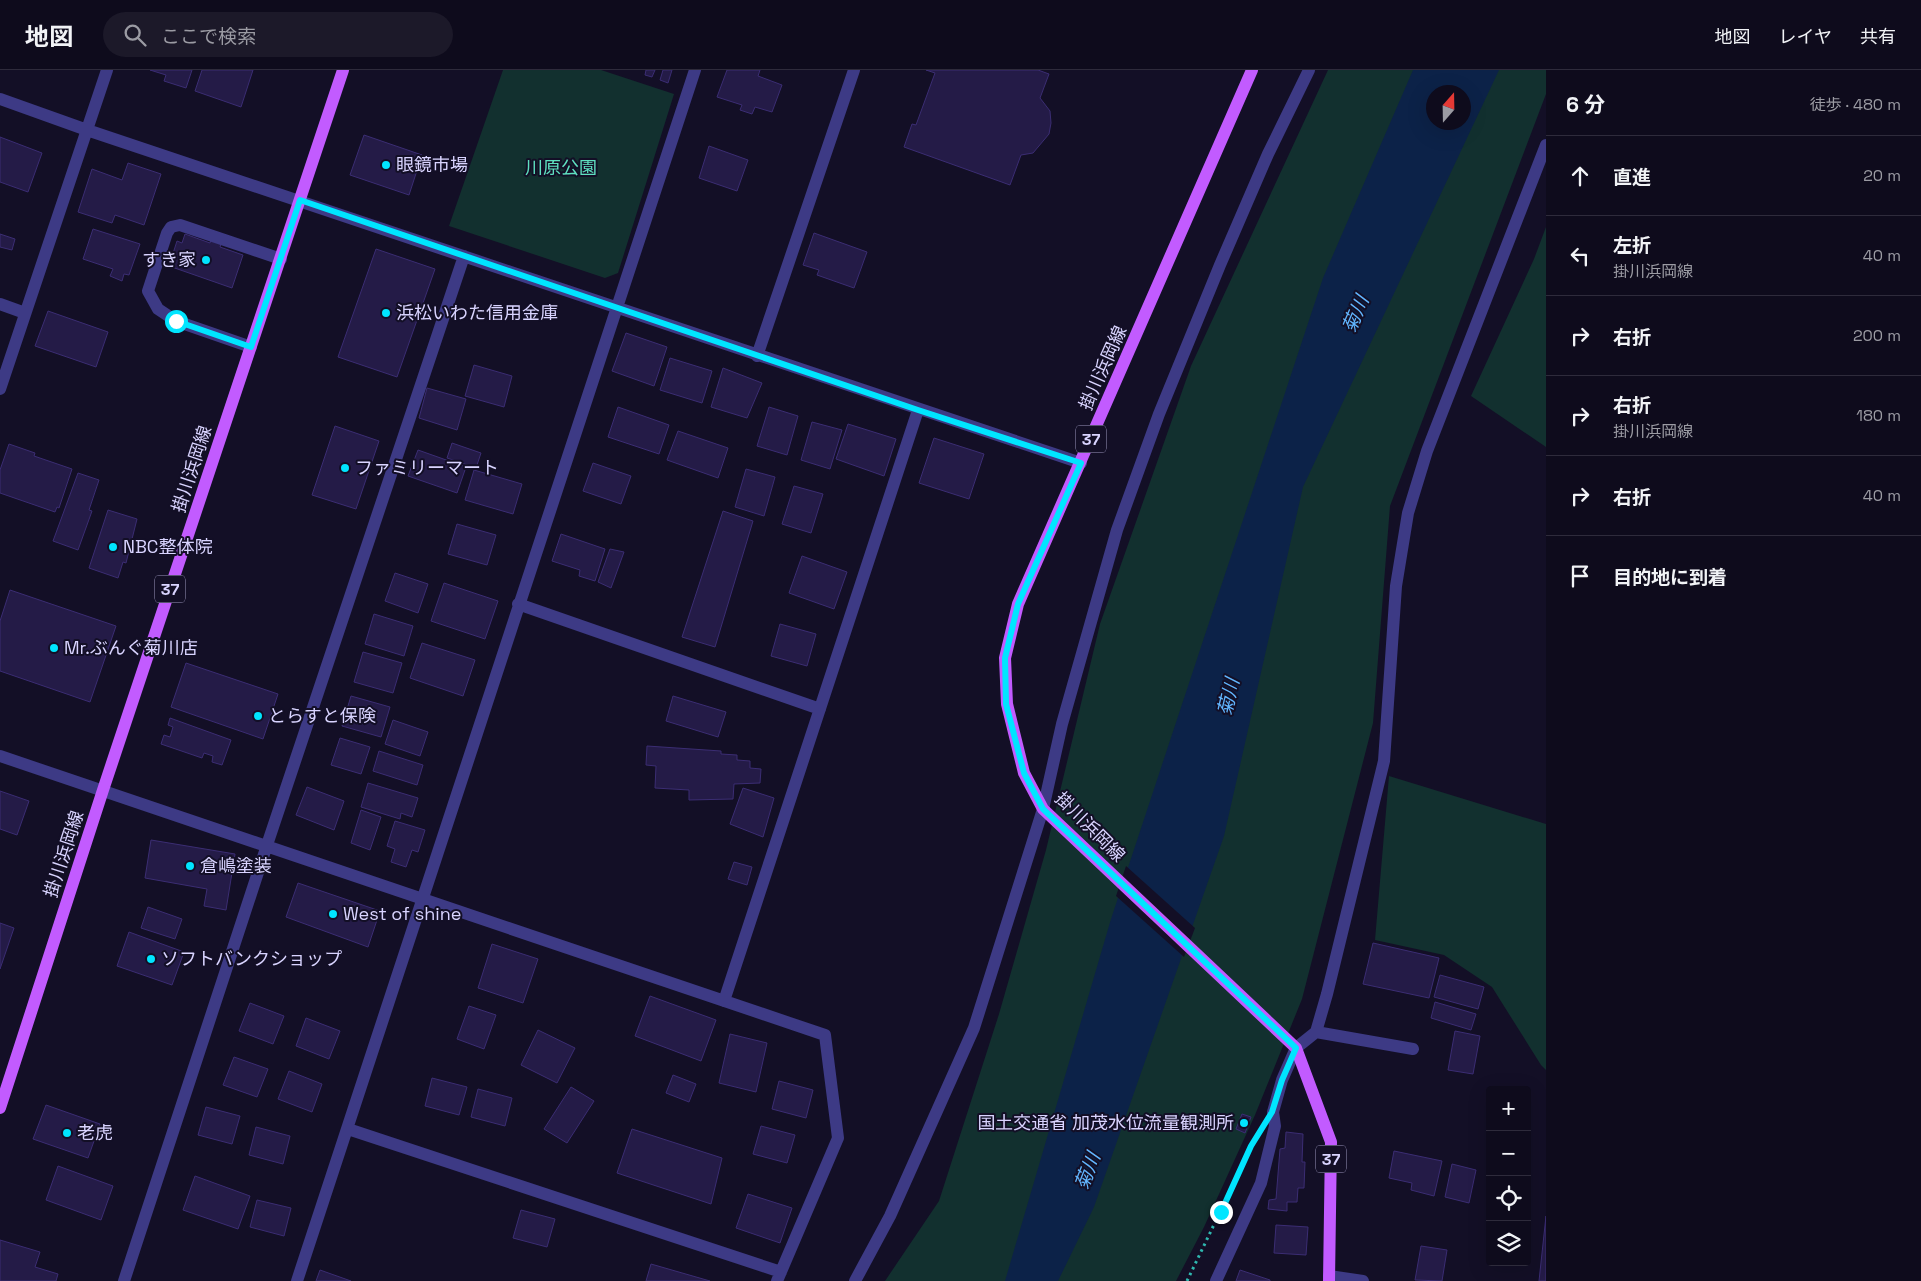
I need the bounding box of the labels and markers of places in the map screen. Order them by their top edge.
place label: 眼鏡市場 [396,153,468,176]
marker: 眼鏡市場 [380,159,392,171]
place label: すき家 [142,248,196,271]
marker: すき家 [200,254,212,266]
place label: 浜松いわた信用金庫 [396,301,558,324]
marker: 浜松いわた信用金庫 [380,307,392,319]
place label: ファミリーマート [355,456,499,479]
marker: ファミリーマート [339,462,351,474]
place label: NBC整体院 [123,535,212,558]
marker: NBC整体院 [107,541,119,553]
place label: Mr.ぶんぐ菊川店 [64,636,198,659]
marker: Mr.ぶんぐ菊川店 [48,642,60,654]
place label: とらすと保険 [268,704,377,727]
marker: とらすと保険 [252,710,264,722]
place label: 倉嶋塗装 [200,854,272,877]
marker: 倉嶋塗装 [184,860,196,872]
place label: West of shine [343,902,461,925]
marker: West of shine [327,908,339,920]
place label: ソフトバンクショップ [161,947,342,970]
marker: ソフトバンクショップ [145,953,157,965]
place label: 国土交通省 加茂水位流量観測所 [977,1111,1234,1134]
marker: 国土交通省 加茂水位流量観測所 [1238,1117,1250,1129]
place label: 老虎 [77,1121,113,1144]
marker: 老虎 [61,1127,73,1139]

